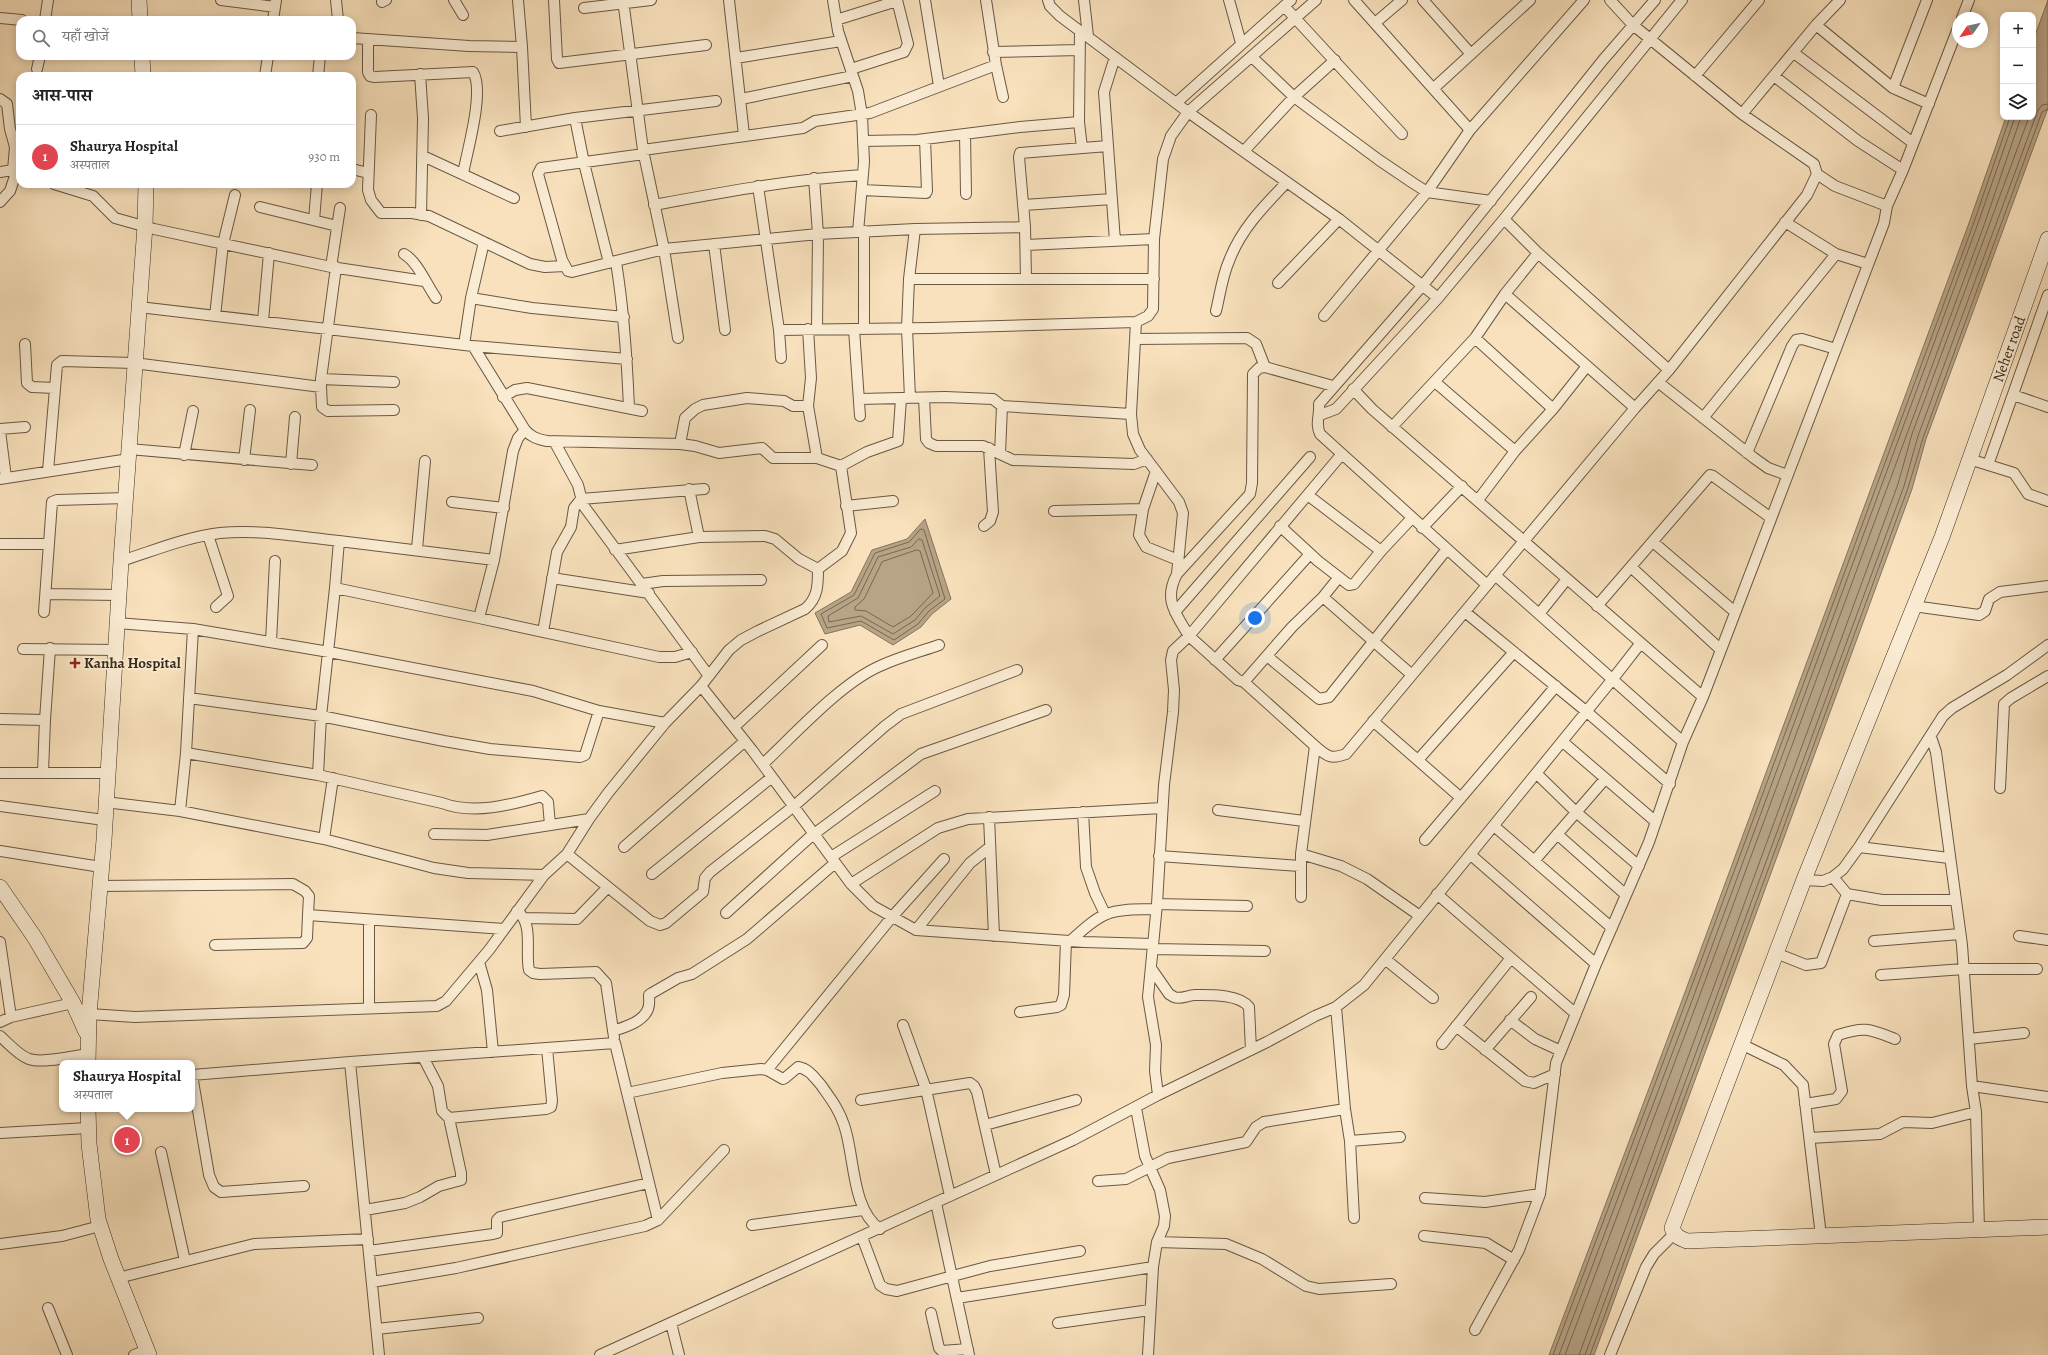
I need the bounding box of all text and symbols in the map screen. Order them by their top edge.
north arrow [1952,12,1988,48]
map controls [2000,12,2036,120]
button: + [2000,12,2036,48]
search box [16,16,356,60]
text: यहाँ खोजें [62,26,109,46]
icon: search [30,27,52,49]
button: − [2000,48,2036,84]
text: आस-पास [32,84,92,107]
button: layers [2000,84,2036,120]
text: Shaurya Hospital [70,136,178,156]
text: 1 [43,148,47,165]
text: 930 m [308,148,340,165]
text: अस्पताल [70,156,110,173]
street label: Neher road [1988,312,2030,385]
your location [1245,608,1265,628]
place label: Kanha Hospital [84,653,181,673]
marker: Kanha Hospital [69,657,81,669]
popup [59,1060,195,1112]
text: Shaurya Hospital [73,1066,181,1086]
text: अस्पताल [73,1086,113,1103]
pin: 1 [114,1125,140,1155]

